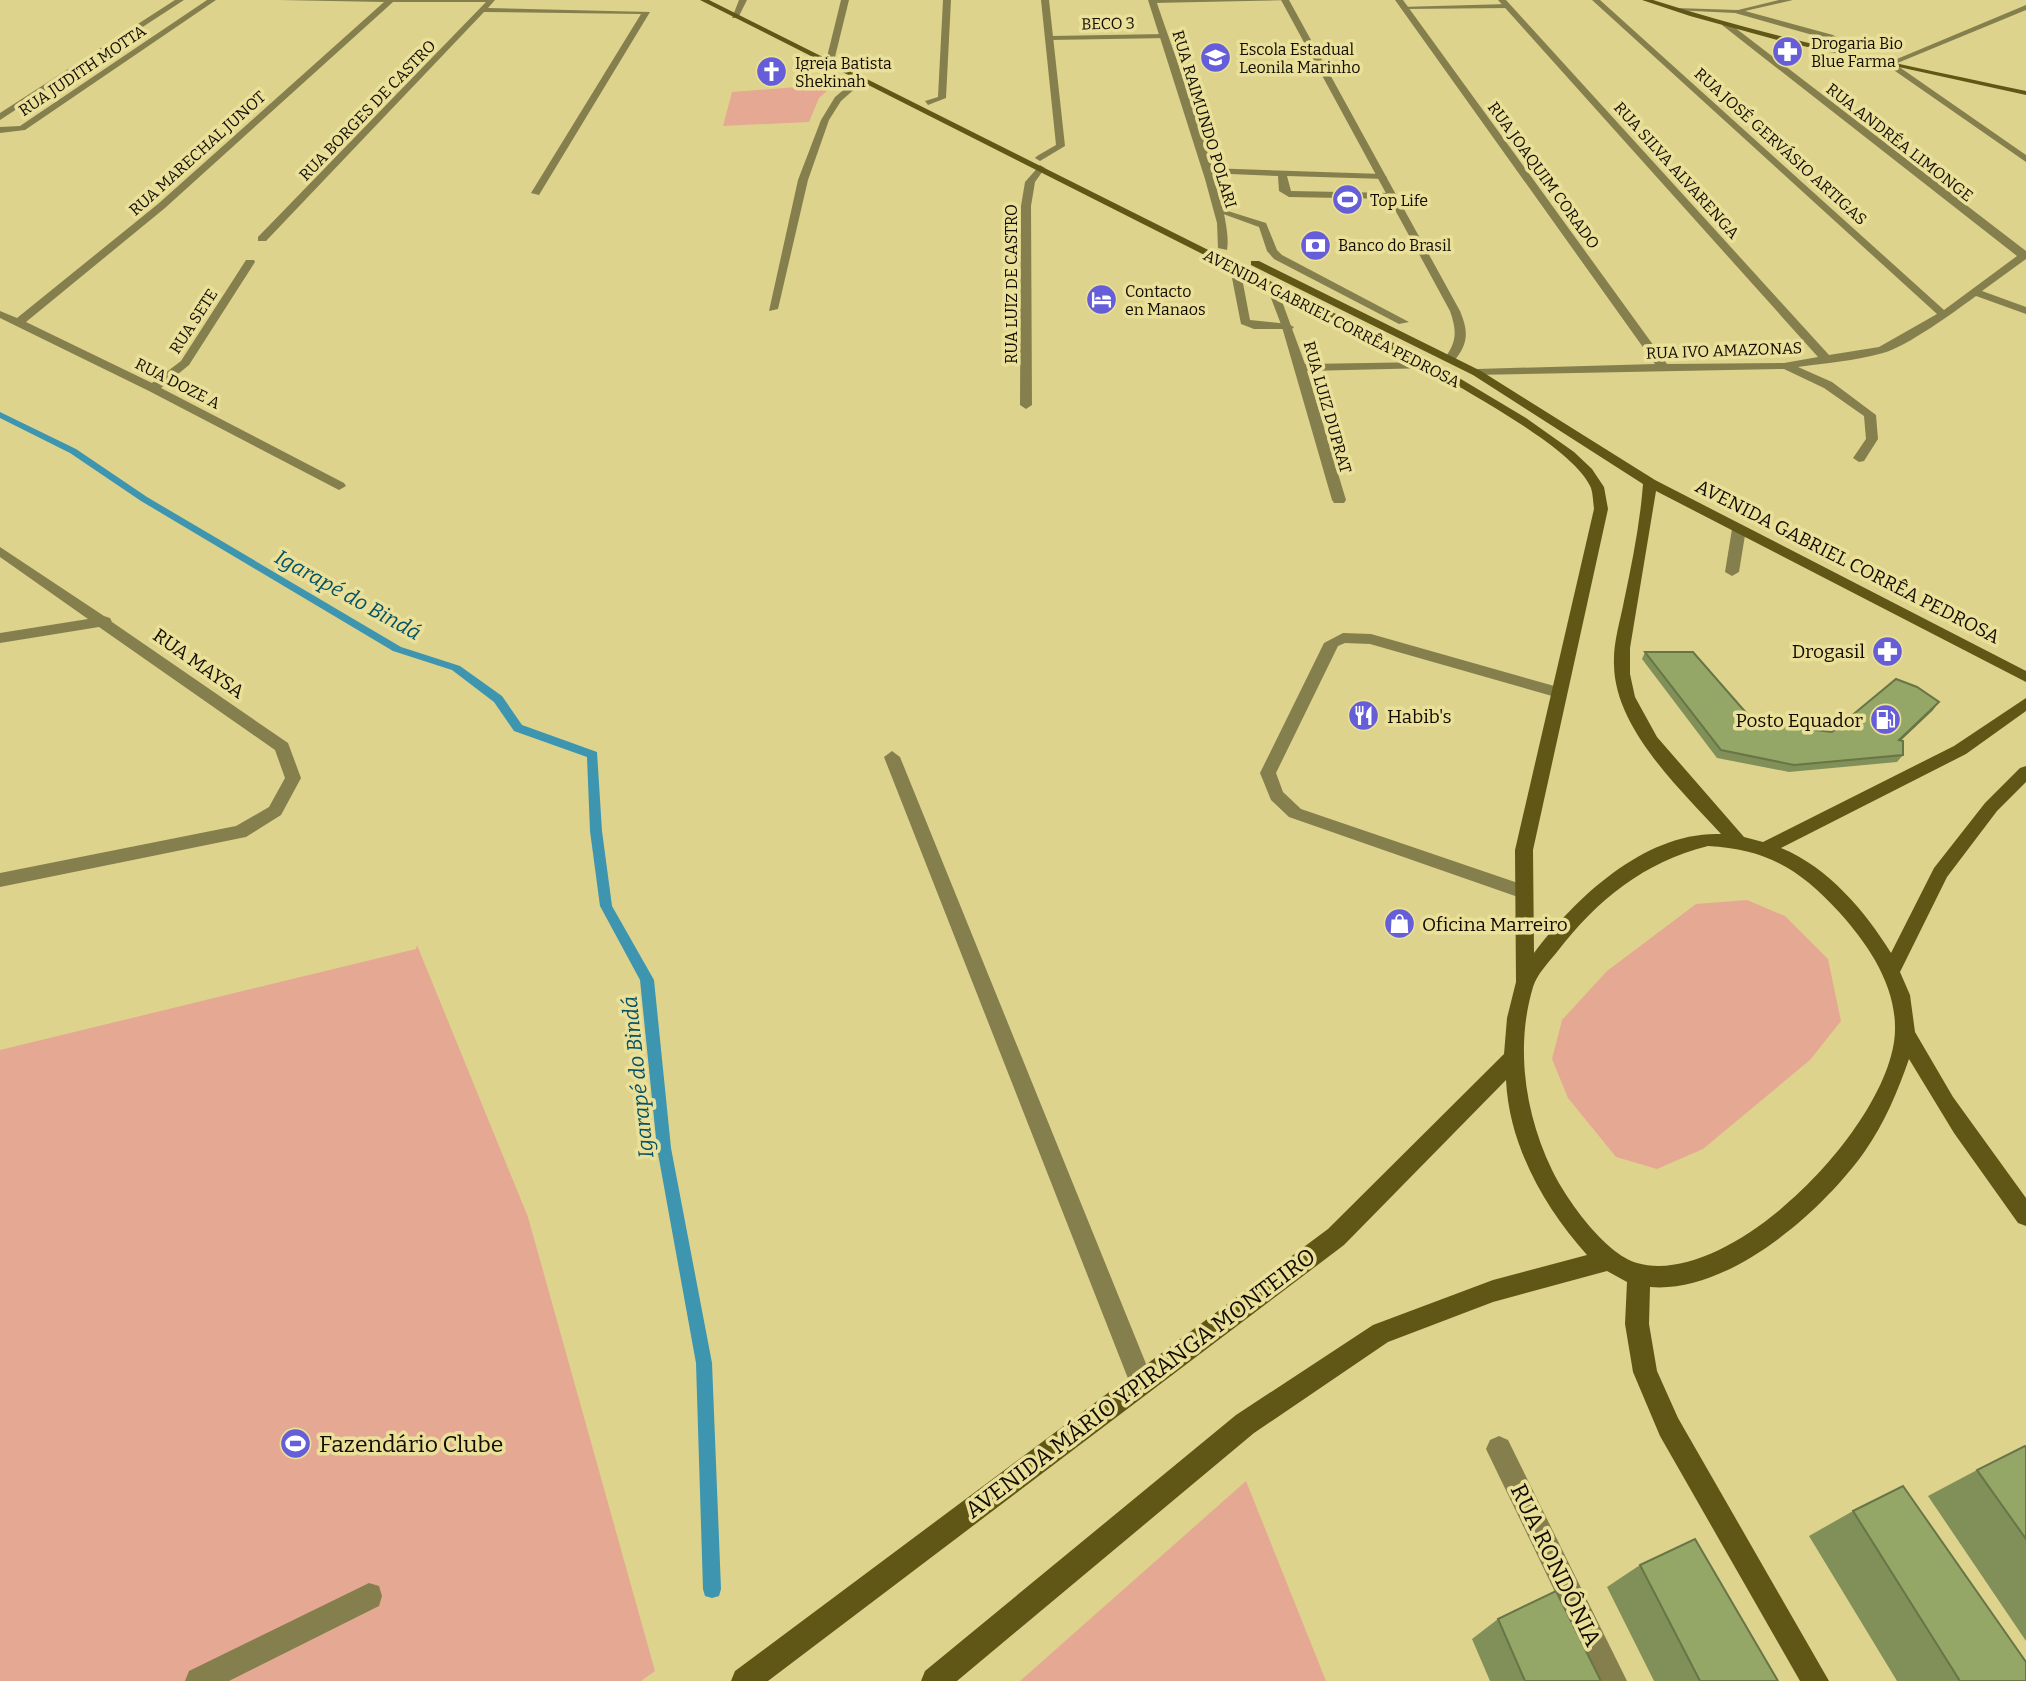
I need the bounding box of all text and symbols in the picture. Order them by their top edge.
street label: BECO 3 [1081,14,1135,33]
street label: RUA JUDITH MOTTA [15,21,150,120]
street label: RUA RAIMUNDO POLARI [1168,28,1241,210]
place label: Drogaria Bio Blue Farma [1811,34,1903,71]
pharmacy icon: Drogaria Bio Blue Farma [1771,35,1805,69]
street label: RUA BORGES DE CASTRO [295,36,440,185]
place label: Escola Estadual Leonila Marinho [1239,40,1360,77]
school or university icon: Escola Estadual Leonila Marinho [1199,41,1233,75]
place label: Igreja Batista Shekinah [795,54,892,91]
church icon: Igreja Batista Shekinah [755,55,789,89]
street label: RUA JOSÉ GERVÁSIO ARTIGAS [1691,63,1871,229]
street label: RUA ANDRÉA LIMONGE [1823,78,1977,206]
street label: RUA MARECHAL JUNOT [125,87,269,220]
street label: RUA JOAQUIM CORADO [1484,98,1603,252]
street label: RUA SILVA ALVARENGA [1610,98,1744,243]
sports icon: Top Life [1330,183,1364,217]
place label: Top Life [1370,191,1428,210]
street label: RUA LUIZ DE CASTRO [1002,204,1021,364]
bank icon: Banco do Brasil [1298,228,1332,262]
place label: Banco do Brasil [1338,236,1452,255]
street label: AVENIDA GABRIEL CORRÊA PEDROSA [1200,244,1464,392]
place label: Contacto en Manaos [1125,282,1206,319]
hotel icon: Contacto en Manaos [1085,283,1119,317]
street label: RUA SETE [165,285,221,357]
street label: RUA IVO AMAZONAS [1646,338,1802,363]
street label: RUA LUIZ DUPRAT [1300,339,1355,475]
street label: RUA DOZE A [132,354,224,413]
street label: AVENIDA GABRIEL CORRÊA PEDROSA [1692,474,2004,649]
water label: Igarapé do Bindá [270,544,426,646]
street label: RUA MAYSA [149,623,249,704]
pharmacy icon: Drogasil [1871,634,1905,668]
place label: Drogasil [1792,640,1865,663]
restaurant icon: Habib's [1347,699,1381,733]
fuel station icon: Posto Equador [1869,703,1903,737]
place label: Habib's [1387,705,1452,728]
place label: Posto Equador [1735,709,1864,732]
shop icon: Oficina Marreiro [1382,907,1416,941]
place label: Oficina Marreiro [1422,913,1568,936]
water label: Igarapé do Bindá [617,995,659,1159]
street label: AVENIDA MÁRIO YPIRANGA MONTEIRO [959,1242,1321,1524]
sports icon: Fazendário Clube [279,1427,313,1461]
place label: Fazendário Clube [319,1430,503,1458]
street label: RUA RONDÔNIA [1505,1479,1608,1651]

